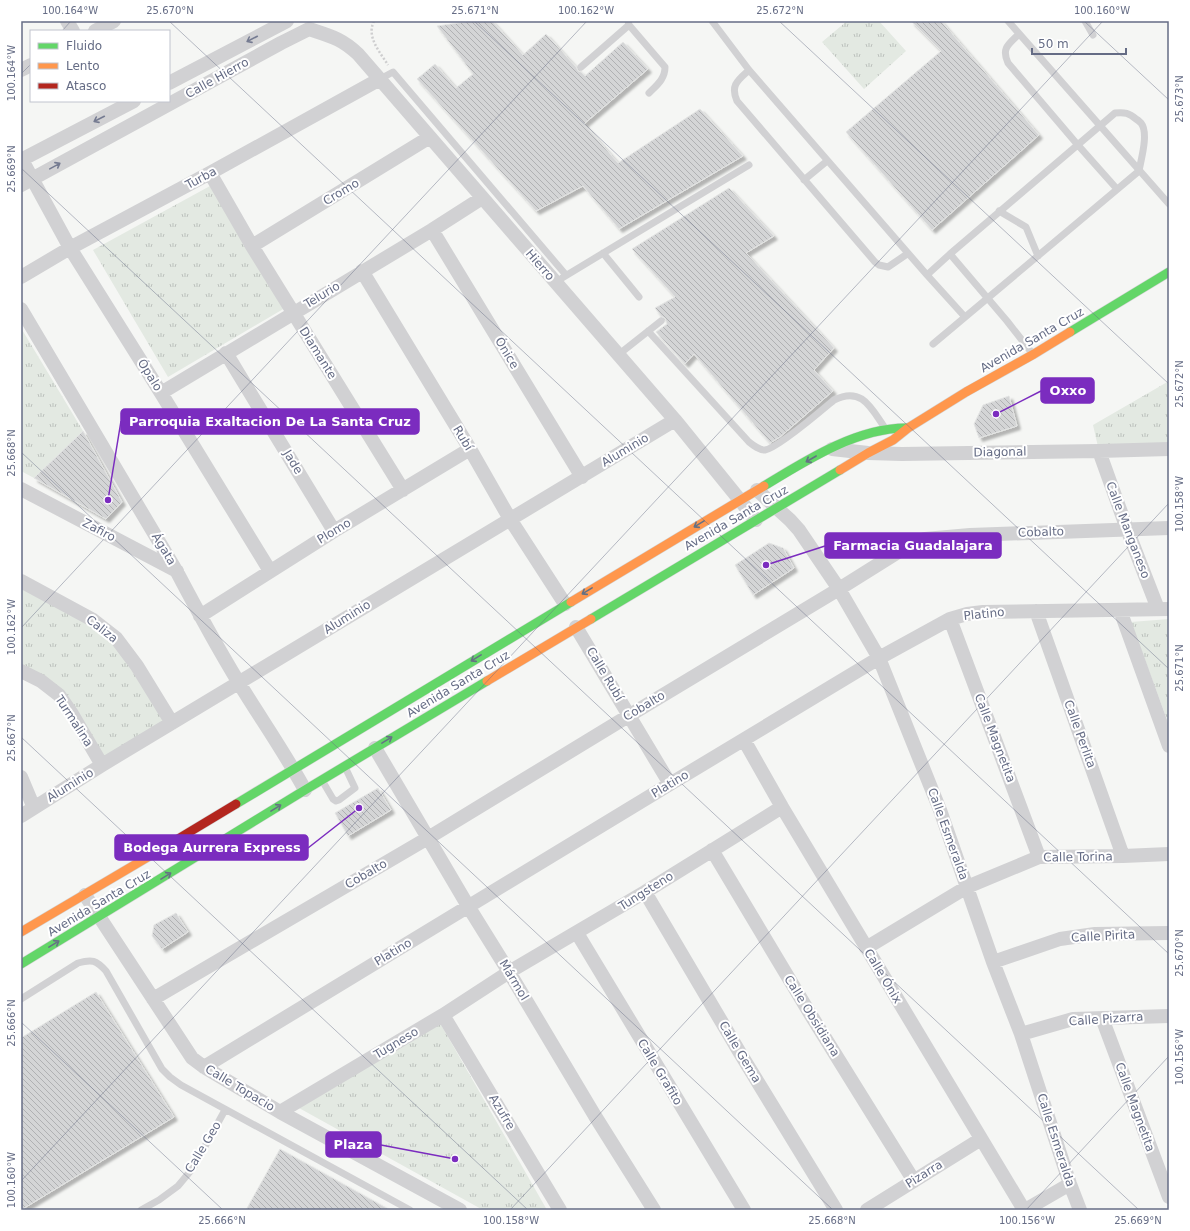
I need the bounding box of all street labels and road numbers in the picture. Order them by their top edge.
street label: Calle Hierro [183,55,251,101]
street label: Turba [182,164,219,192]
street label: Cromo [320,176,362,208]
street label: Hierro [523,247,557,283]
street label: Telurio [301,279,342,312]
street label: Avenida Santa Cruz [978,305,1086,375]
street label: Diamante [297,324,339,382]
street label: Ónice [492,334,523,371]
street label: Ópalo [135,356,166,394]
street label: Rubí [450,423,476,453]
street label: Aluminio [599,430,651,470]
street label: Diagonal [973,445,1027,459]
street label: Jade [280,446,306,477]
street label: Calle Manganeso [1103,480,1153,580]
street label: Avenida Santa Cruz [682,483,790,553]
street label: Plomo [315,515,353,547]
street label: Zafiro [80,516,118,544]
street label: Cobalto [1018,524,1064,540]
street label: Ágata [149,530,180,568]
street label: Aluminio [321,597,373,637]
street label: Platino [963,605,1005,623]
street label: Caliza [83,612,121,646]
street label: Calle Rubí [584,645,627,704]
street label: Avenida Santa Cruz [404,648,512,720]
street label: Cobalto [621,688,667,724]
street label: Turmalina [52,692,96,749]
street label: Calle Magnetita [972,692,1018,784]
street label: Calle Perlita [1061,698,1099,770]
street label: Aluminio [44,765,96,805]
street label: Platino [649,767,691,801]
street label: Calle Esmeralda [925,786,971,882]
street label: Calle Torina [1043,849,1113,865]
street label: Cobalto [343,856,389,892]
street label: Avenida Santa Cruz [45,867,153,939]
street label: Tungsteno [615,869,676,914]
street label: Calle Pirita [1071,927,1135,945]
street label: Platino [372,935,414,969]
street label: Calle Ónix [861,946,906,1006]
street label: Mármol [496,957,532,1003]
street label: Calle Obsidiana [781,973,843,1059]
street label: Calle Pizarra [1068,1009,1144,1029]
street label: Calle Gema [716,1019,764,1085]
street label: Tugneso [370,1024,421,1062]
street label: Calle Grafito [635,1036,685,1108]
street label: Calle Magnetita [1112,1060,1158,1154]
street label: Calle Topacio [203,1062,277,1114]
street label: Azufre [486,1092,518,1132]
street label: Calle Esmeralda [1034,1092,1078,1188]
street label: Calle Geo [182,1119,224,1175]
street label: Pizarra [903,1157,945,1191]

